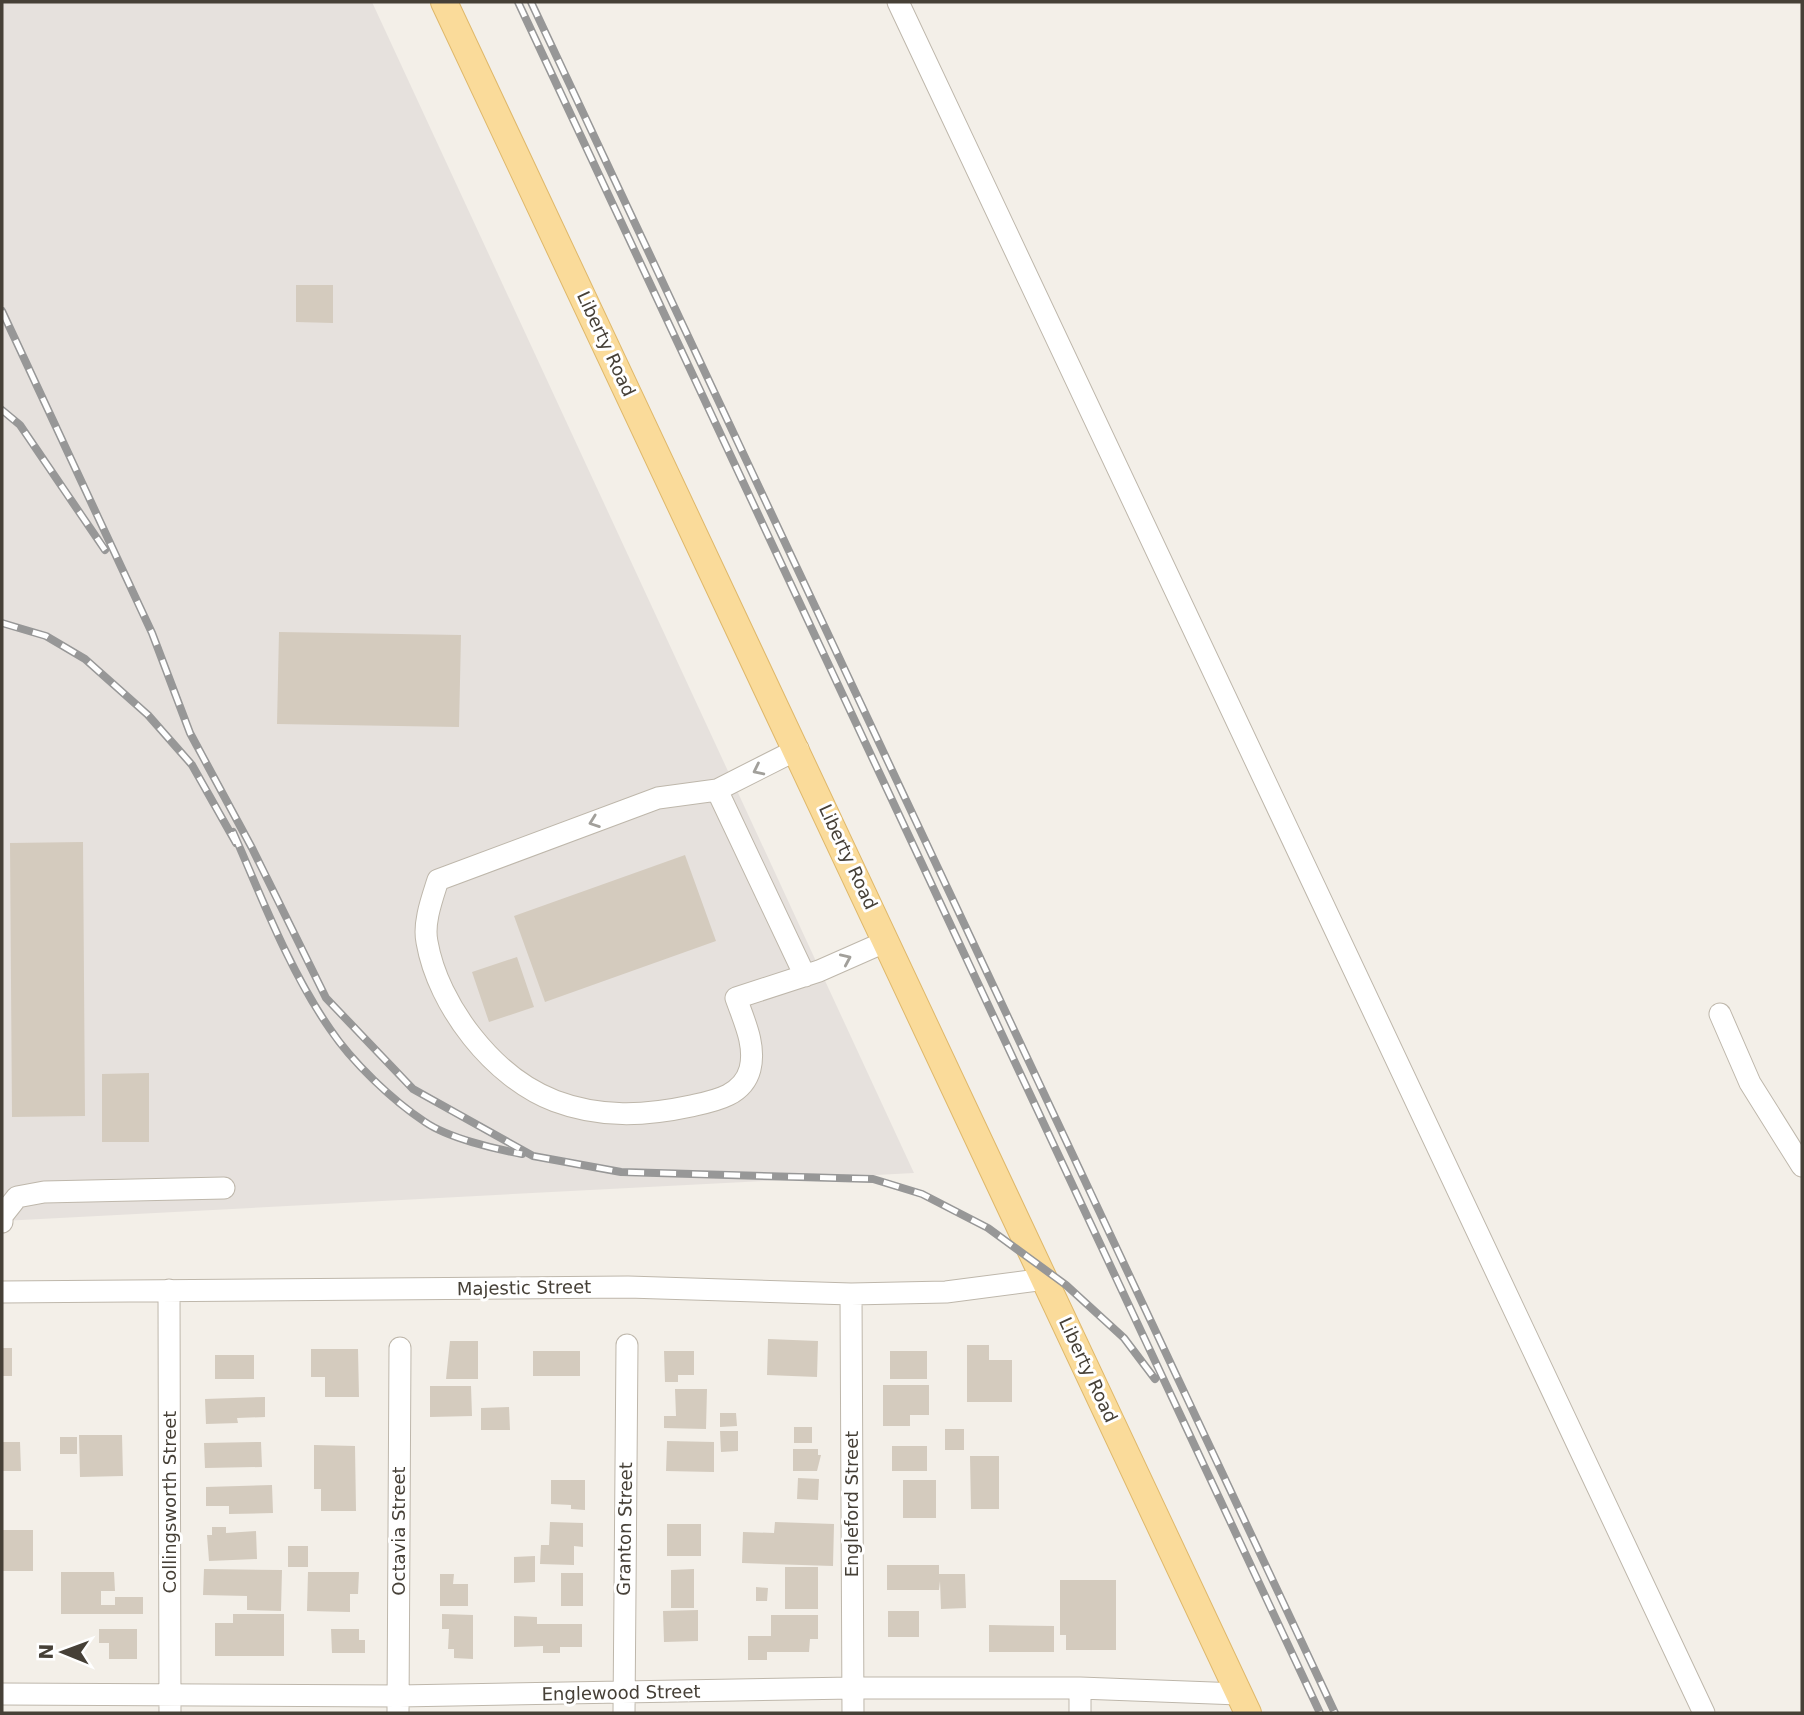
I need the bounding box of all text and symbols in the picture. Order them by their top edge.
street label: Liberty Road [573,288,640,400]
one-way arrow [753,761,765,775]
street label: Liberty Road [815,801,882,913]
one-way arrow [589,814,601,828]
one-way arrow [839,953,851,967]
street label: Majestic Street [457,1276,591,1299]
street label: Liberty Road [1055,1314,1122,1426]
street label: Collingsworth Street [159,1411,180,1593]
street label: Engleford Street [841,1431,862,1577]
street label: Granton Street [613,1462,636,1596]
street label: Octavia Street [388,1466,409,1596]
north arrow [28,1617,98,1687]
text: N [35,1644,57,1660]
street label: Englewood Street [541,1681,701,1704]

